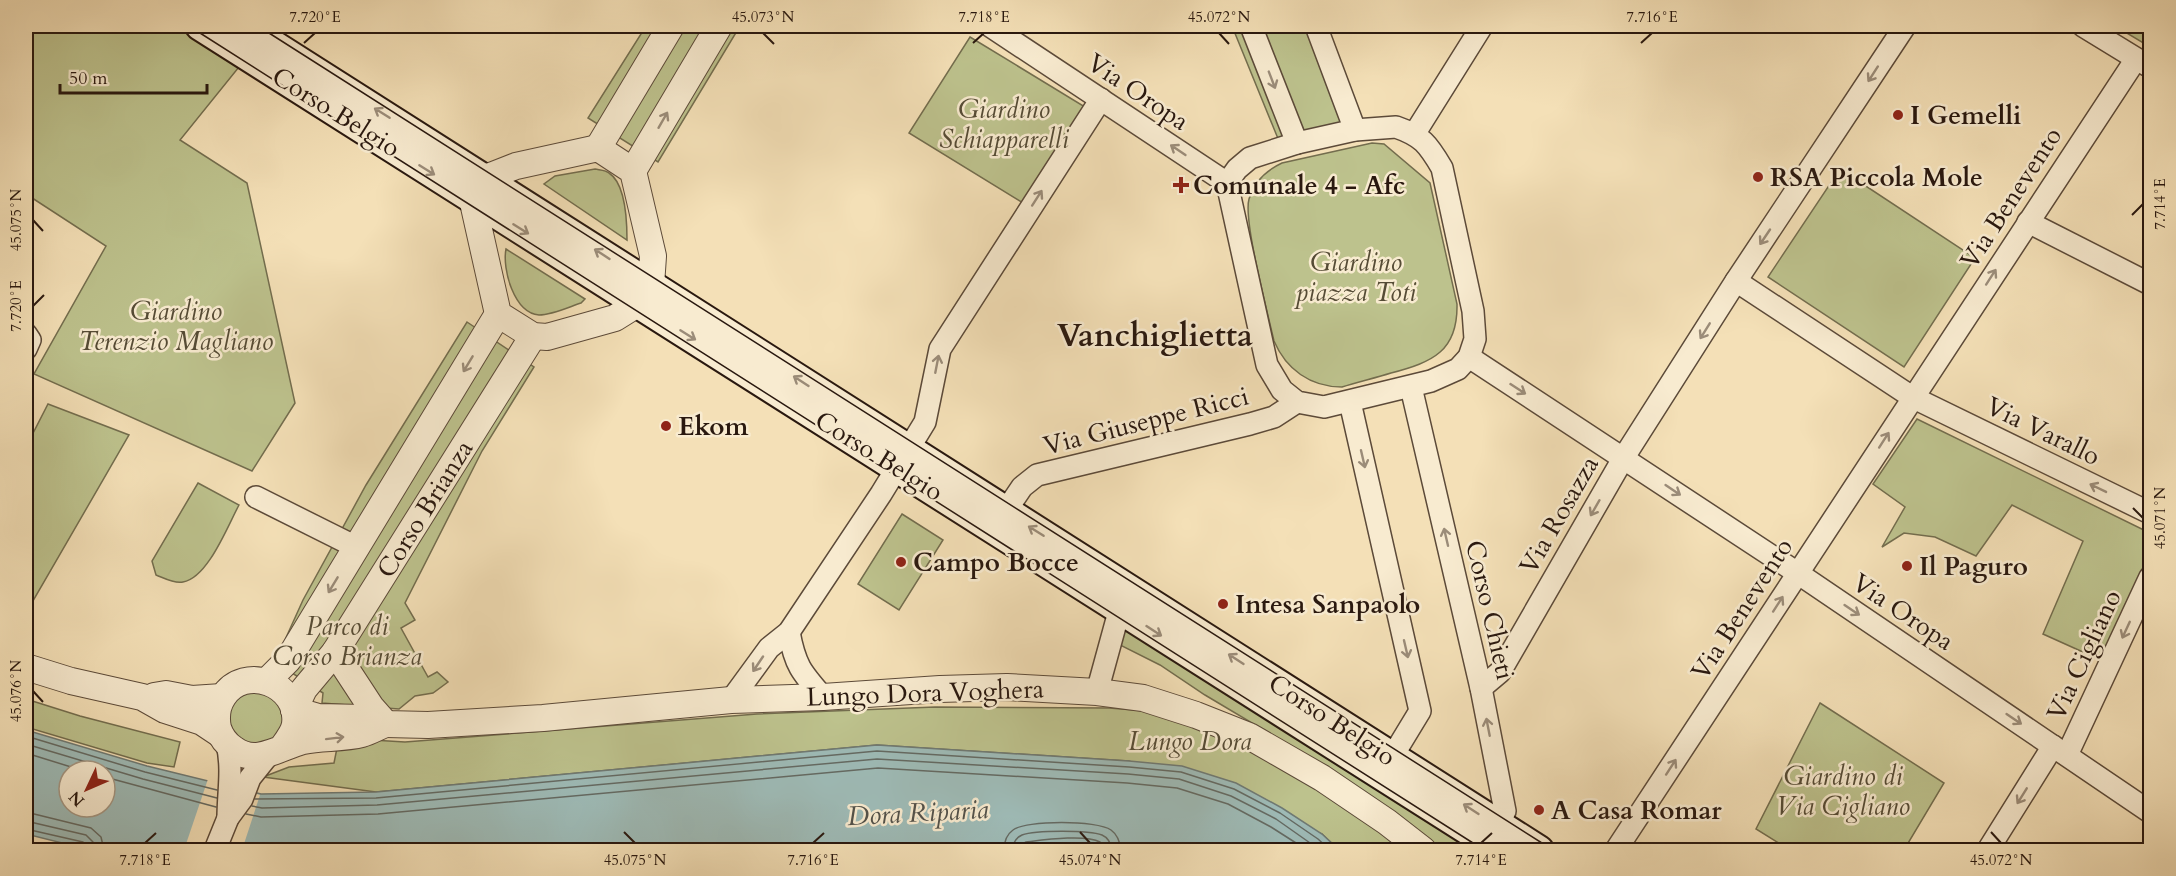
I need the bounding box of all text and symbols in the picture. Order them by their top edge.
text: 7.720°E [289,7,341,27]
text: 45.073°N [732,7,795,27]
text: 7.718°E [958,7,1010,27]
text: 45.072°N [1188,7,1251,27]
text: 7.716°E [1626,7,1678,27]
street label: Via Oropa [1080,45,1196,139]
scale bar [60,57,207,95]
street label: Corso Belgio [265,59,407,165]
text: 50 m [69,66,108,91]
one-way arrow [1866,66,1879,83]
one-way arrow [1267,70,1278,89]
park label: Giardino Schiapparelli [939,92,1070,157]
place label: I Gemelli [1910,98,2021,133]
one-way arrow [374,107,391,119]
marker: I Gemelli [1891,108,1905,122]
one-way arrow [657,112,669,129]
street label: Via Benevento [1952,120,2070,276]
one-way arrow [1170,144,1187,156]
place label: RSA Piccola Mole [1770,160,1983,195]
one-way arrow [418,164,435,176]
place label: Comunale 4 - Afc [1193,168,1405,203]
marker: RSA Piccola Mole [1751,170,1765,184]
marker: Comunale 4 - Afc [1174,178,1188,192]
text: 7.714°E [2150,178,2170,230]
text: 45.075°N [6,188,26,251]
one-way arrow [1031,190,1043,207]
one-way arrow [512,224,529,236]
one-way arrow [1759,229,1771,245]
park label: Giardino piazza Toti [1294,245,1417,310]
one-way arrow [593,247,610,260]
one-way arrow [1985,269,1997,286]
text: 7.720°E [6,280,26,332]
park label: Giardino Terenzio Magliano [79,294,273,359]
district label: Vanchiglietta [1057,314,1253,358]
one-way arrow [1698,322,1710,339]
one-way arrow [680,328,697,341]
one-way arrow [461,355,473,372]
one-way arrow [932,355,943,374]
one-way arrow [793,375,810,387]
street label: Via Giuseppe Ricci [1040,379,1252,463]
one-way arrow [1509,383,1526,395]
street label: Via Varallo [1980,388,2106,474]
street label: Corso Belgio [808,403,950,509]
place label: Ekom [678,409,749,444]
marker: Ekom [659,419,673,433]
one-way arrow [1879,432,1891,449]
street label: Corso Brianza [369,433,481,585]
one-way arrow [1358,448,1369,468]
street label: Via Rosazza [1511,449,1607,581]
one-way arrow [2089,481,2107,493]
one-way arrow [1664,483,1681,496]
text: 45.071°N [2150,486,2170,549]
one-way arrow [1588,499,1600,516]
one-way arrow [1028,525,1045,537]
one-way arrow [1439,528,1451,547]
street label: Via Benevento [1683,531,1801,687]
street label: Corso Chieti [1457,537,1523,683]
place label: Campo Bocce [913,545,1079,580]
place label: Il Paguro [1919,549,2028,584]
marker: Campo Bocce [894,555,908,569]
marker: Il Paguro [1900,559,1914,573]
street label: Via Oropa [1845,565,1961,659]
one-way arrow [327,576,339,593]
street label: Via Cigliano [2038,584,2130,726]
place label: Intesa Sanpaolo [1235,587,1420,622]
one-way arrow [1773,596,1785,613]
marker: Intesa Sanpaolo [1216,597,1230,611]
one-way arrow [1843,604,1860,616]
park label: Parco di Corso Brianza [272,609,422,674]
one-way arrow [2119,621,2130,639]
one-way arrow [1145,626,1162,638]
one-way arrow [1401,639,1412,658]
one-way arrow [1228,652,1245,664]
one-way arrow [752,655,764,672]
text: 45.076°N [6,659,26,722]
street label: Corso Belgio [1262,666,1402,774]
street label: Lungo Dora Voghera [806,671,1044,715]
one-way arrow [2005,713,2021,725]
one-way arrow [1482,718,1493,738]
park label: Lungo Dora [1128,724,1252,759]
one-way arrow [324,732,344,743]
north arrow [57,759,117,819]
one-way arrow [1665,759,1677,775]
park label: Giardino di Via Cigliano [1776,759,1910,824]
text: N [64,786,90,811]
one-way arrow [2016,787,2028,804]
water label: Dora Riparia [846,791,990,835]
place label: A Casa Romar [1551,793,1722,828]
one-way arrow [1463,802,1480,814]
marker: A Casa Romar [1532,803,1546,817]
text: 7.718°E [119,850,171,870]
text: 45.075°N [604,850,667,870]
text: 7.716°E [787,850,839,870]
text: 45.074°N [1059,850,1122,870]
text: 7.714°E [1455,850,1507,870]
text: 45.072°N [1970,850,2033,870]

